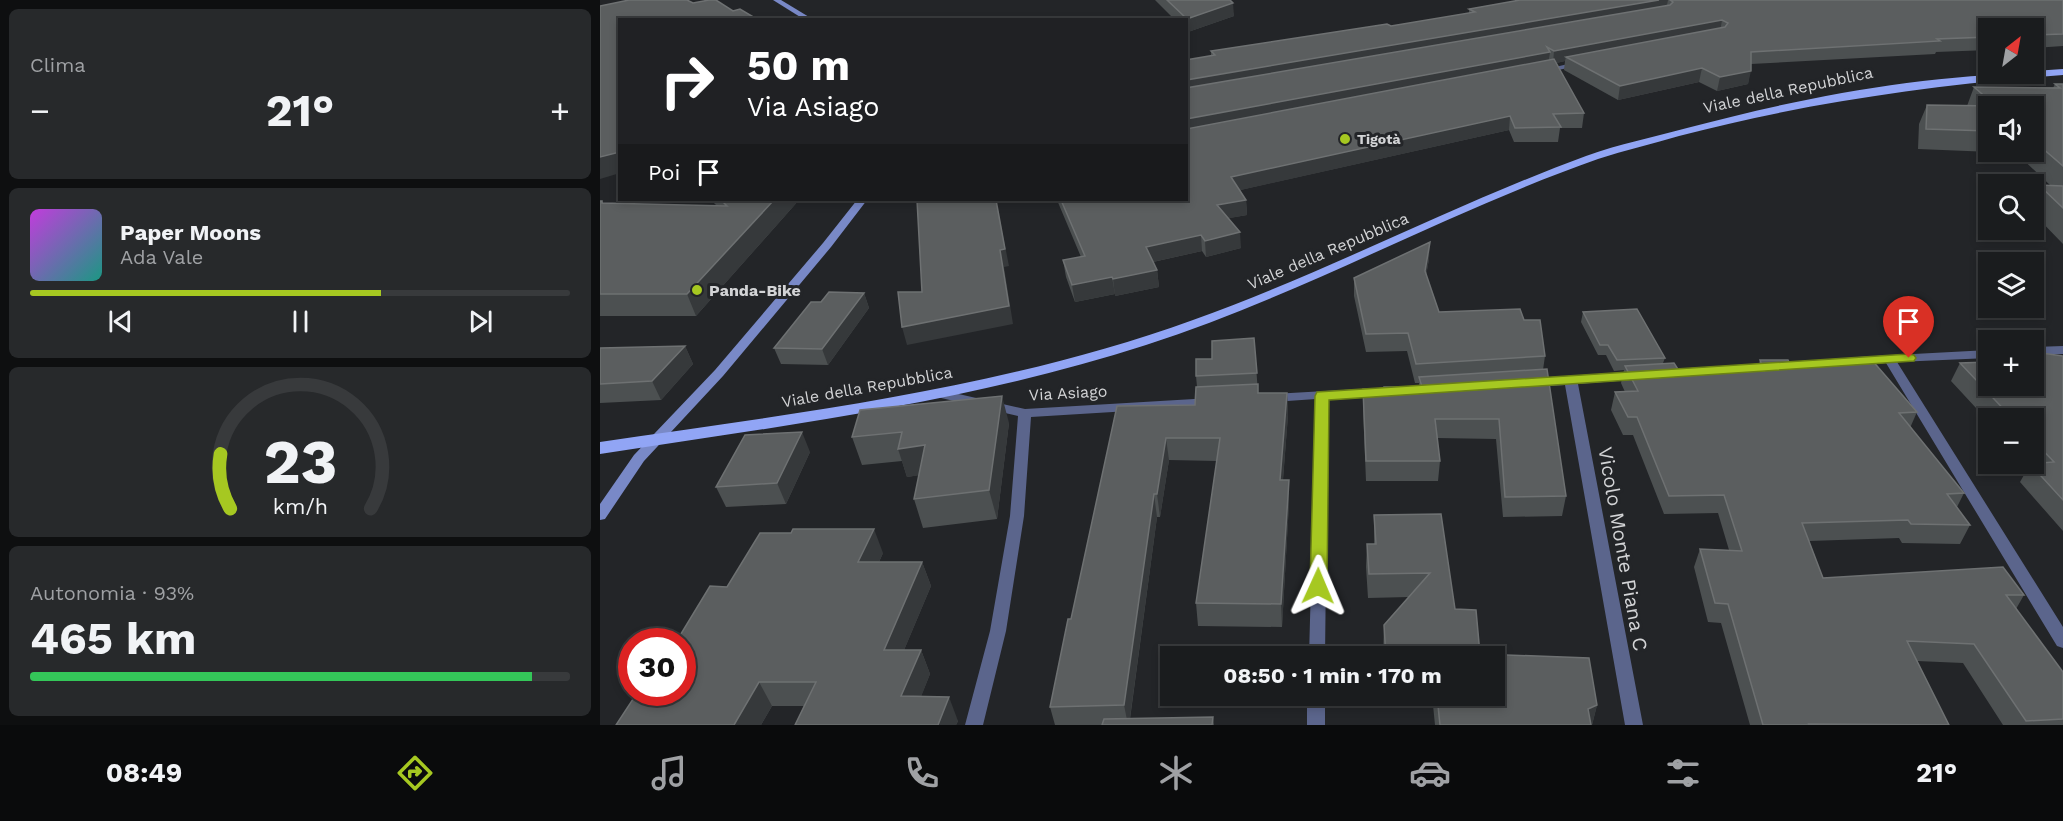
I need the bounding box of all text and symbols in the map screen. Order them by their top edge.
north arrow [1978,18,2044,84]
map controls [1978,18,2044,474]
text: 50 m [747,41,850,90]
icon: right [648,42,726,120]
text: Clima [30,53,86,77]
street label: Viale della Repubblica [1701,63,1875,117]
text: 21° [266,84,334,137]
text: − [30,91,50,130]
text: + [550,91,570,130]
text: Via Asiago [747,91,879,123]
button: sound [1978,96,2044,162]
place label: Tigotà [1357,131,1401,147]
marker: Tigotà [1338,132,1352,146]
icon: arrive [692,156,725,189]
text: Poi [648,160,680,185]
button: search [1978,174,2044,240]
street label: Viale della Repubblica [1245,208,1411,294]
text: Paper Moons [120,220,261,245]
text: Ada Vale [120,245,203,269]
button: layers [1978,252,2044,318]
place label: Panda-Bike [709,281,801,300]
marker: Panda-Bike [690,283,704,297]
pin [1883,296,1934,358]
icon: previous [104,305,137,338]
icon: pause [284,305,317,338]
icon: next [464,305,497,338]
icon: arrive [1892,305,1925,338]
button: + [1978,330,2044,396]
street label: Viale della Repubblica [780,363,954,411]
street label: Via Asiago [1028,381,1108,405]
button: − [1978,408,2044,474]
text: 23 [263,425,337,498]
street label: Vicolo Monte Piana C [1593,445,1653,653]
text: km/h [272,494,328,519]
position arrow [1286,554,1350,618]
text: Autonomia · 93% [30,581,194,605]
text: 465 km [30,612,196,665]
speed limit sign: 30 [618,628,696,706]
text: 08:50 · 1 min · 170 m [1223,663,1442,688]
icon: directions [394,752,436,794]
icon: music [648,752,690,794]
icon: phone [901,752,943,794]
icon: climate [1155,752,1197,794]
icon: car [1409,752,1451,794]
icon: filters [1662,752,1704,794]
text: 08:49 [106,757,182,789]
text: 21° [1916,757,1957,789]

